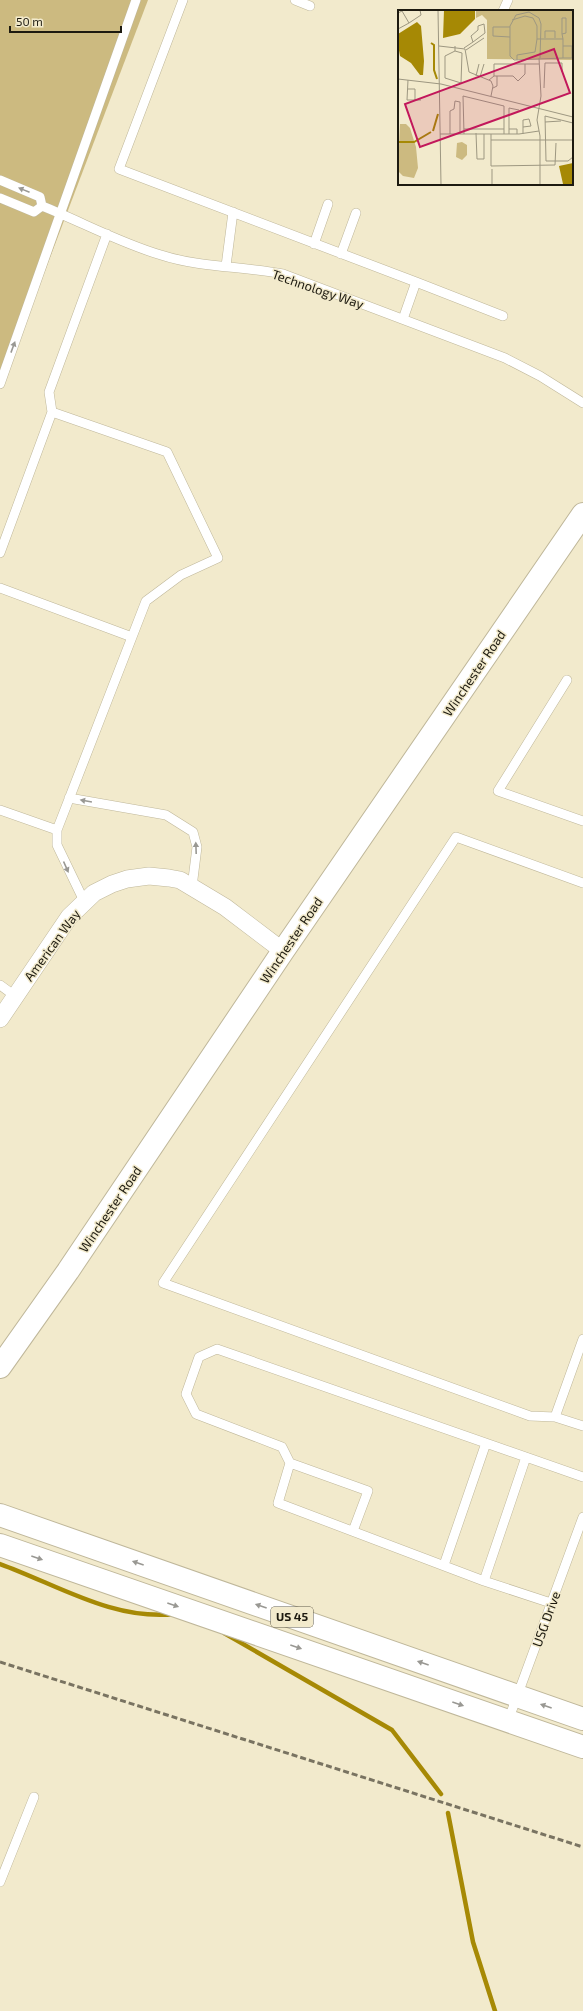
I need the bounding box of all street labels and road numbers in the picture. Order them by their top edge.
street label: Technology Way [270,266,366,312]
street label: Winchester Road [439,627,509,719]
street label: Winchester Road [256,894,326,986]
street label: American Way [21,906,83,984]
street label: Winchester Road [75,1163,145,1255]
street label: USG Drive [529,1589,563,1649]
road number: US 45 [271,1607,313,1627]

